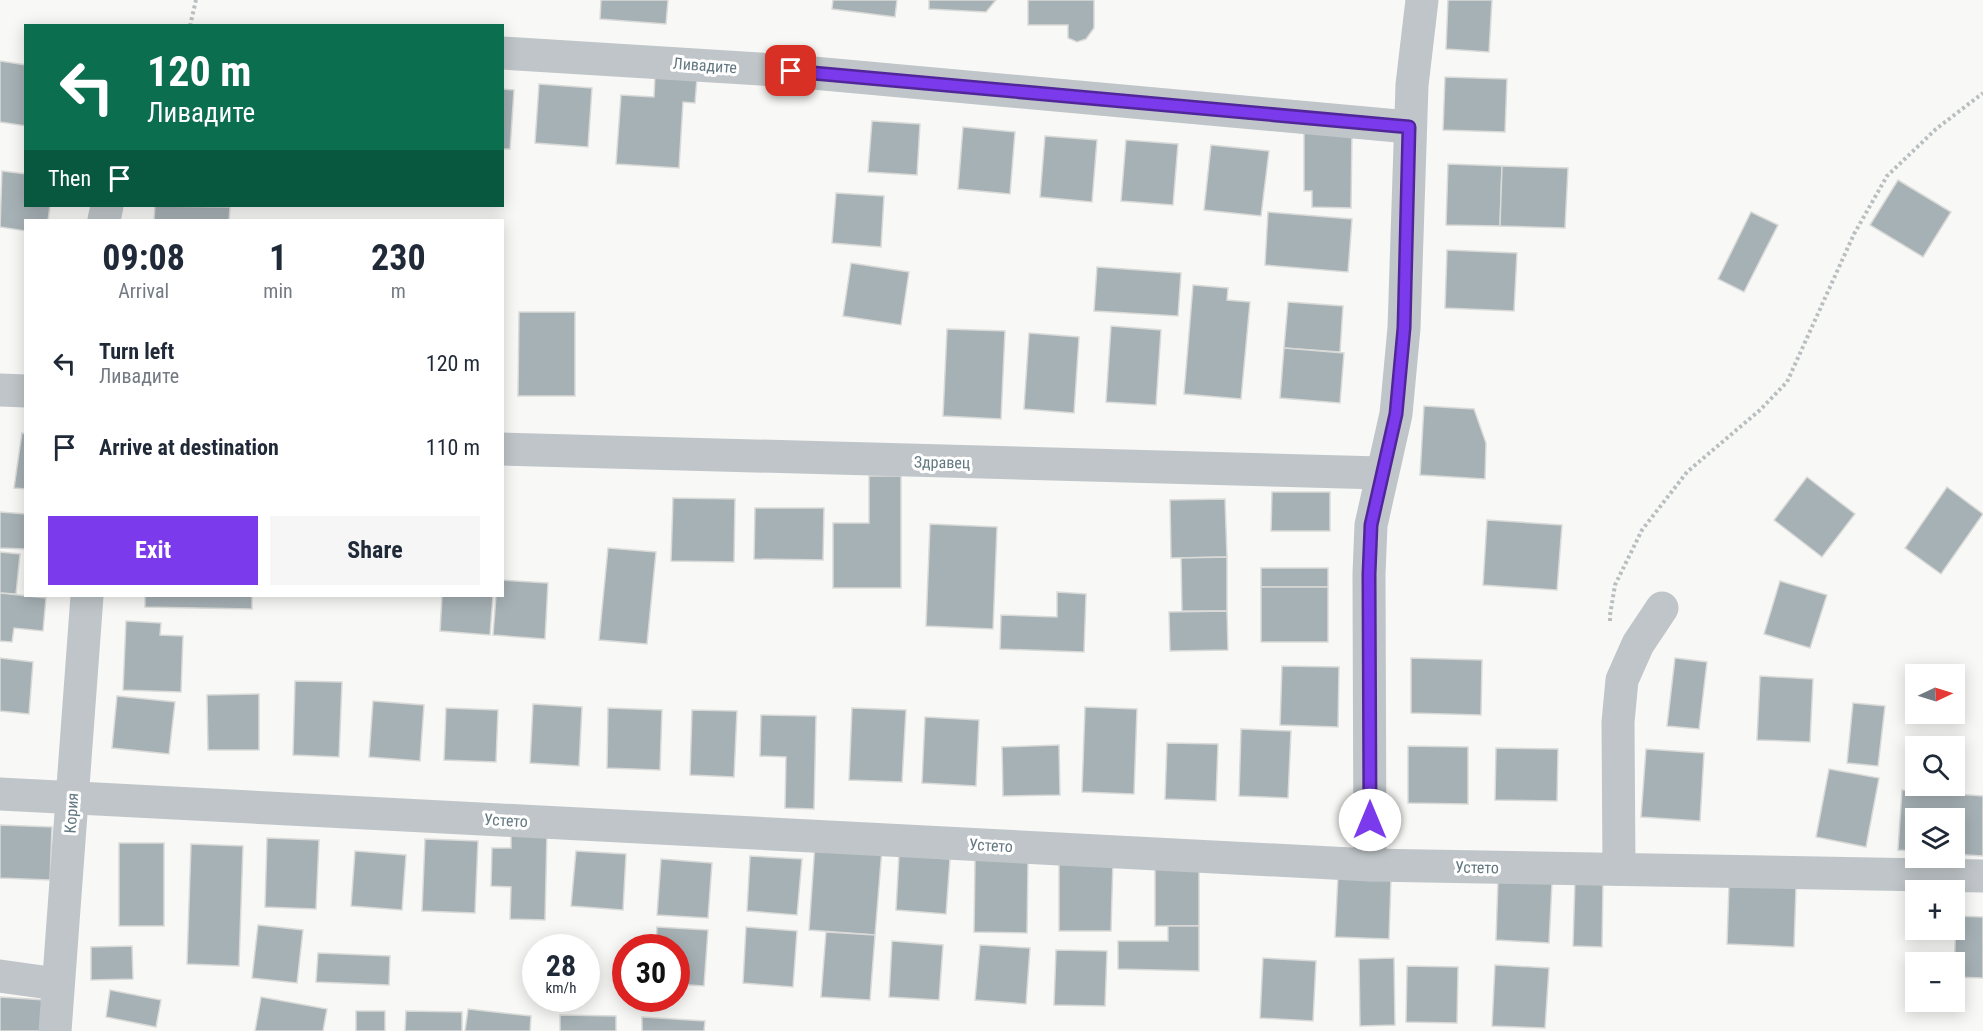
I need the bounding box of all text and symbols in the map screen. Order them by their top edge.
pin [765,45,816,96]
text: 120 m [147,47,252,96]
icon: left [48,48,126,126]
street label: Ливадите [672,54,738,77]
icon: arrive [774,54,807,87]
text: Ливадите [147,97,255,129]
icon: arrive [103,162,136,195]
text: Then [48,166,91,191]
text: 09:08 [102,237,185,279]
text: 1 [269,237,287,279]
text: 230 [371,237,426,279]
text: Arrival [118,279,169,303]
text: min [263,279,293,303]
text: m [391,279,406,303]
text: Turn left [99,339,174,364]
icon: left [48,347,81,380]
text: 120 m [426,351,480,376]
text: Ливадите [99,364,179,388]
icon: arrive [48,431,81,464]
text: Arrive at destination [99,435,279,460]
text: 110 m [426,435,480,460]
street label: Здравец [914,453,970,472]
button: Exit [48,516,258,585]
button: Share [270,516,480,585]
north arrow [1905,664,1965,724]
map controls [1905,664,1965,1012]
button: search [1905,736,1965,796]
position arrow [1338,788,1402,852]
street label: Кория [61,792,82,834]
button: layers [1905,808,1965,868]
street label: Устето [484,810,528,831]
street label: Устето [969,835,1013,856]
street label: Устето [1455,858,1499,877]
button: + [1905,880,1965,940]
speed limit sign: 30 [612,934,690,1012]
text: 28 [546,948,576,983]
button: − [1905,952,1965,1012]
text: km/h [546,979,576,997]

